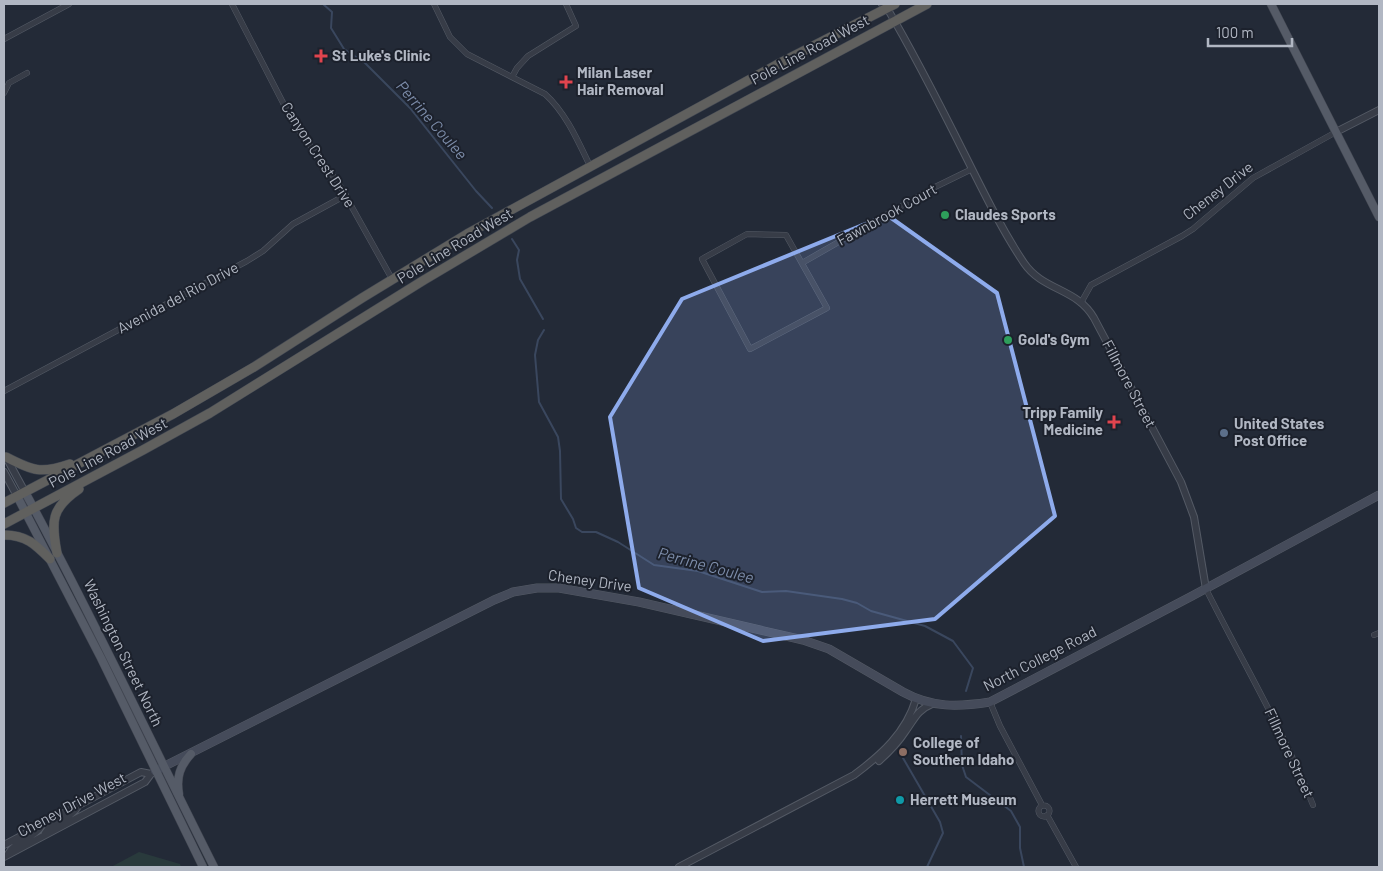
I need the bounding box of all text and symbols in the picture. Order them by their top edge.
street label: Pole Line Road West [747,10,872,88]
scale bar [1208,15,1292,47]
text: 100 m [1216,23,1254,41]
place label: St Luke's Clinic [332,46,431,64]
marker: St Luke's Clinic [314,49,328,63]
place label: Milan Laser Hair Removal [577,63,664,98]
marker: Milan Laser Hair Removal [559,75,573,89]
water label: Perrine Coulee [393,76,472,163]
street label: Canyon Crest Drive [278,98,360,211]
street label: Cheney Drive [1179,157,1256,223]
street label: Fawnbrook Court [833,179,940,249]
street label: Pole Line Road West [393,204,516,287]
place label: Claudes Sports [955,205,1056,223]
marker: Claudes Sports [939,209,951,221]
street label: Avenida del Rio Drive [114,258,241,337]
place label: Gold's Gym [1018,330,1090,348]
marker: Gold's Gym [1002,334,1014,346]
street label: Fillmore Street [1099,336,1161,431]
place label: Tripp Family Medicine [1022,403,1103,438]
street label: Pole Line Road West [45,413,170,491]
place label: United States Post Office [1234,414,1325,449]
marker: Tripp Family Medicine [1107,415,1121,429]
marker: United States Post Office [1218,427,1230,439]
water label: Perrine Coulee [656,543,756,586]
street label: Cheney Drive [547,565,633,595]
street label: Washington Street North [80,576,167,729]
street label: North College Road [980,622,1099,694]
street label: Fillmore Street [1261,705,1319,800]
place label: College of Southern Idaho [913,733,1014,768]
marker: College of Southern Idaho [897,746,909,758]
street label: Cheney Drive West [14,768,129,840]
place label: Herrett Museum [910,790,1017,808]
marker: Herrett Museum [894,794,906,806]

